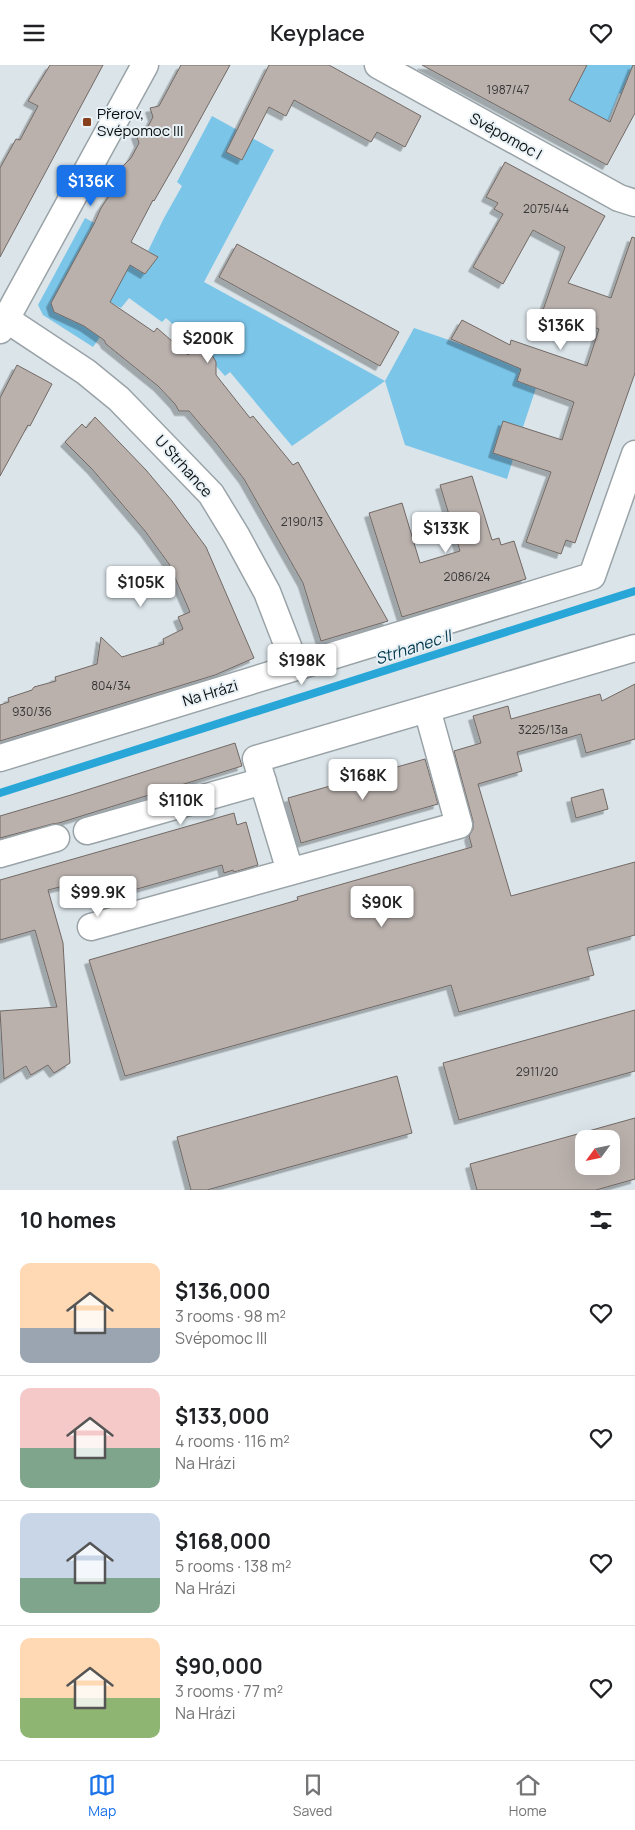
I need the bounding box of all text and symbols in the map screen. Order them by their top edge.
text: Keyplace [270,18,365,48]
icon: menu [20,19,48,47]
icon: heart [587,19,615,47]
house number: 1987/47 [487,81,529,98]
place label: Přerov, Svépomoc III [97,103,184,141]
street label: Svépomoc I [466,108,546,164]
marker: Přerov, Svépomoc III [81,116,93,128]
pin: $136K [56,165,126,207]
text: $136K [68,170,114,192]
house number: 2075/44 [523,200,569,217]
pin: $136K [526,309,596,351]
text: $136K [538,314,584,336]
pin: $200K [173,321,243,364]
text: $200K [183,327,233,349]
street label: U Strhance [150,430,218,502]
pin: $133K [411,511,481,554]
house number: 2190/13 [281,513,323,530]
text: $133K [423,517,469,539]
pin: $105K [106,565,176,608]
house number: 2086/24 [444,568,490,585]
text: $105K [117,571,165,593]
water label: Strhanec II [372,624,456,670]
pin: $198K [267,643,337,686]
text: $198K [278,649,326,671]
street label: Na Hrázi [180,675,240,711]
house number: 804/34 [91,677,131,694]
house number: 930/36 [12,703,52,720]
house number: 3225/13a [518,721,568,738]
pin: $168K [328,759,398,801]
text: $168K [339,764,387,786]
pin: $110K [146,783,216,826]
text: $110K [159,789,203,811]
pin: $99.9K [57,875,139,918]
text: $99.9K [70,881,126,903]
pin: $90K [352,885,412,928]
text: $90K [362,891,402,913]
house number: 2911/20 [516,1063,558,1080]
north arrow [575,1130,620,1175]
map controls [575,1130,620,1175]
text: 10 homes [20,1206,116,1234]
icon: filters [587,1206,615,1234]
text: $136,000 [175,1277,270,1305]
icon: home [60,1283,120,1343]
icon: heart [587,1299,615,1327]
text: 3 rooms · 98 m² [175,1305,286,1327]
text: Svépomoc III [175,1327,267,1349]
text: $133,000 [175,1402,270,1430]
icon: home [60,1408,120,1468]
icon: heart [587,1424,615,1452]
text: 4 rooms · 116 m² [175,1430,290,1452]
text: Na Hrázi [175,1452,236,1474]
text: $168,000 [175,1527,271,1555]
icon: home [60,1533,120,1593]
icon: heart [587,1549,615,1577]
text: 5 rooms · 138 m² [175,1555,292,1577]
text: Na Hrázi [175,1577,236,1599]
text: $90,000 [175,1652,263,1680]
icon: home [60,1658,120,1718]
icon: heart [587,1674,615,1702]
text: 3 rooms · 77 m² [175,1680,283,1702]
text: Na Hrázi [175,1702,236,1724]
tab: Map [88,1771,116,1820]
tab: Saved [293,1771,332,1820]
tab: Home [509,1771,547,1820]

